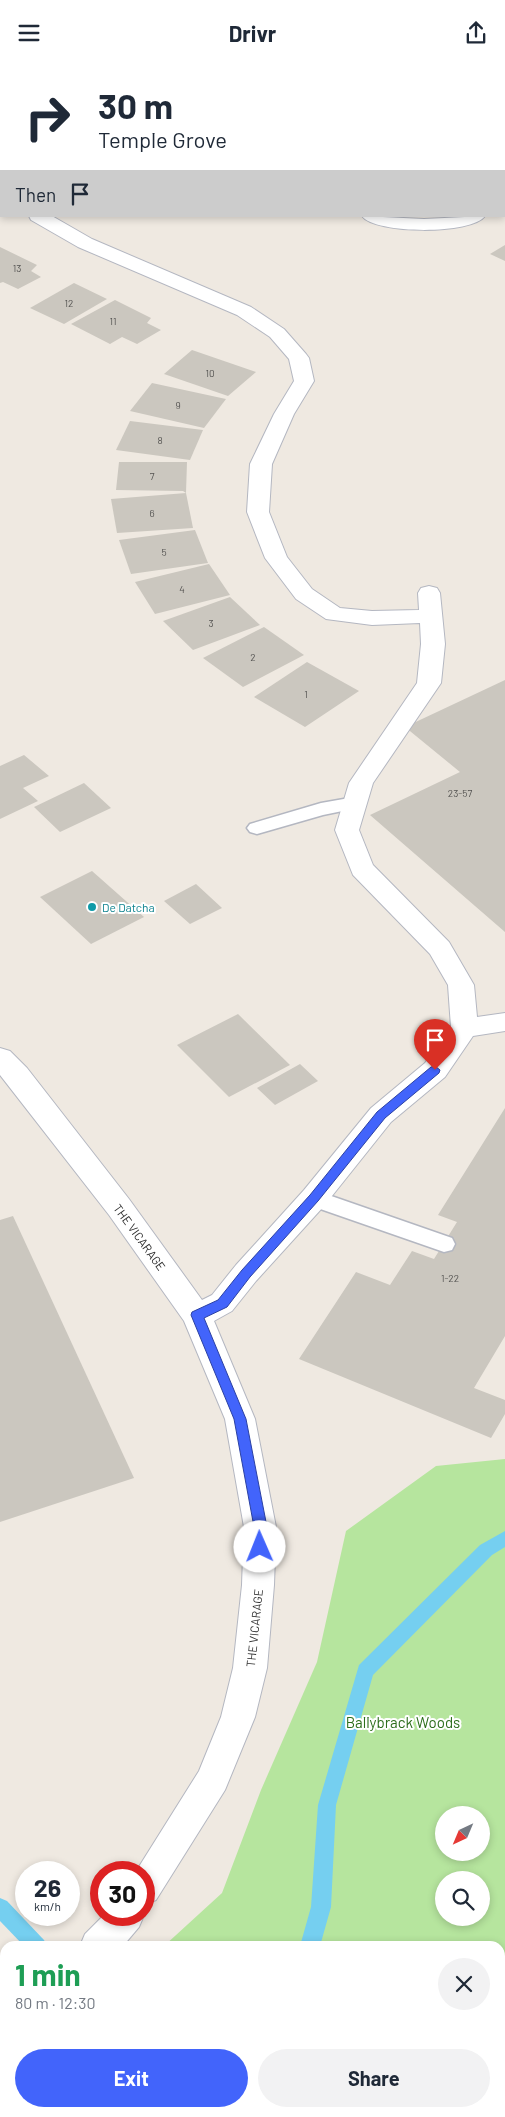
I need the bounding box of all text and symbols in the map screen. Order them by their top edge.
icon: menu [15,19,43,47]
icon: share [462,19,490,47]
text: Drivr [229,20,276,46]
text: 30 m [98,84,173,126]
icon: right [15,85,80,150]
text: Temple Grove [98,126,227,152]
icon: arrive [66,180,94,208]
text: Then [15,183,56,206]
house number: 13 [13,262,21,274]
house number: 12 [65,297,73,309]
house number: 11 [109,315,117,327]
house number: 10 [205,367,215,379]
house number: 9 [175,399,181,411]
house number: 8 [157,434,163,446]
house number: 7 [150,470,155,482]
house number: 6 [149,507,155,519]
house number: 5 [161,546,167,558]
house number: 4 [179,583,185,595]
house number: 3 [208,617,214,629]
house number: 2 [250,651,256,663]
house number: 1 [304,688,308,700]
house number: 23-57 [448,787,472,799]
place label: De Datcha [102,900,155,914]
marker: De Datcha [86,901,98,913]
pin [414,1019,456,1070]
icon: arrive [421,1026,449,1054]
street label: THE VICARAGE [111,1201,169,1273]
house number: 1-22 [441,1272,459,1284]
position arrow [233,1520,285,1572]
street label: THE VICARAGE [243,1588,265,1668]
park label: Ballybrack Woods [346,1713,460,1731]
north arrow [435,1806,490,1861]
map controls [435,1806,490,1926]
speed limit sign: 30 [90,1861,155,1926]
button: search [435,1871,490,1926]
text: 26 [34,1872,61,1902]
text: km/h [34,1899,61,1913]
text: 1 min [15,1956,81,1992]
button: close [438,1958,490,2010]
text: 80 m · 12:30 [15,1993,95,2012]
button: Exit [15,2049,248,2107]
button: Share [258,2049,490,2107]

